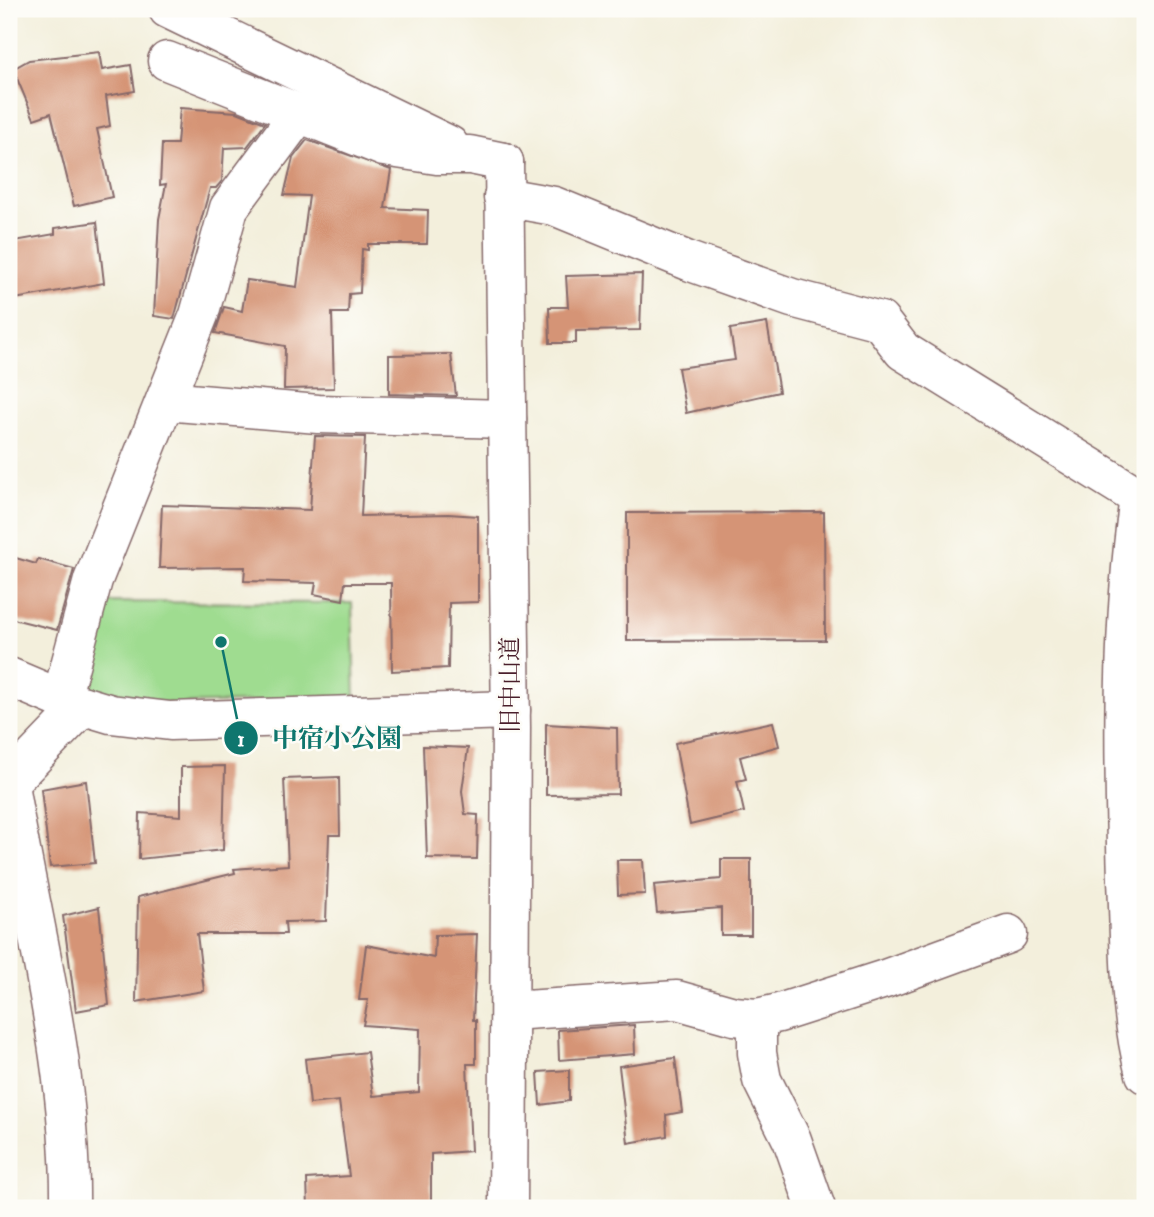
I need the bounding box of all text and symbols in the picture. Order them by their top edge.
street label: 旧中山道 [495,637,526,733]
callout: 中宿小公園 [223,715,416,762]
text: 中宿小公園 [272,723,402,755]
text: 1 [237,726,245,753]

